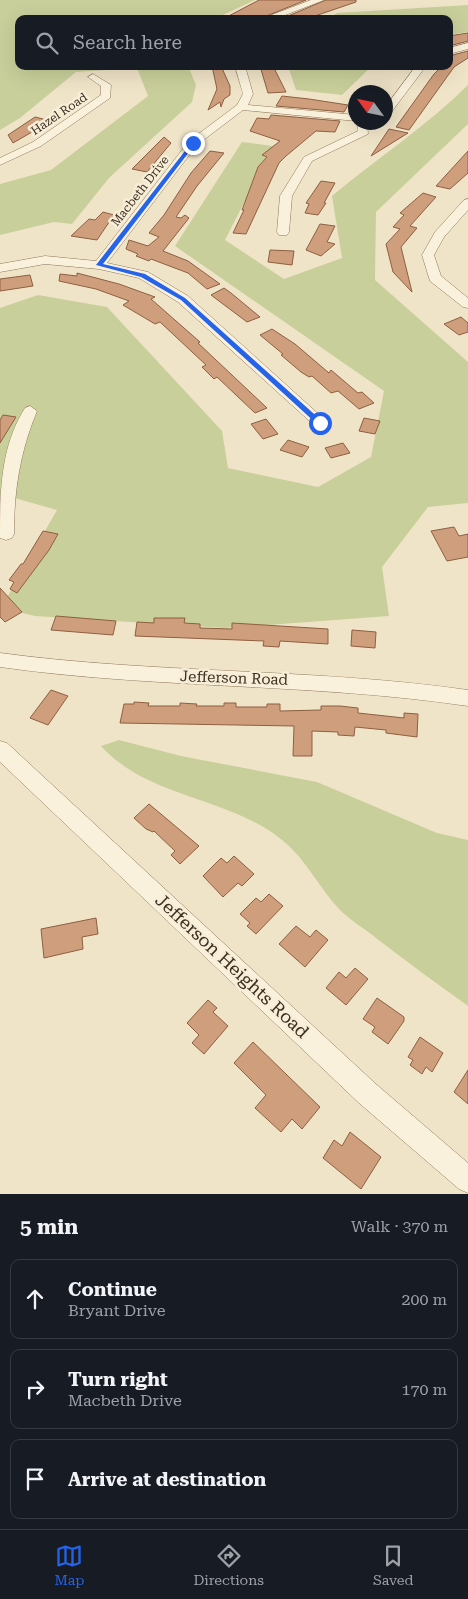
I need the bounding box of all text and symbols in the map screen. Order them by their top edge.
search box [15,15,453,70]
icon: search [33,29,61,57]
text: Search here [73,31,182,54]
north arrow [348,85,393,130]
street label: Hazel Road [28,90,90,138]
route end [182,132,205,155]
street label: Macbeth Drive [108,153,172,229]
route start [309,412,332,435]
street label: Jefferson Road [180,667,289,689]
street label: Jefferson Heights Road [151,889,314,1043]
text: 5 min [20,1215,78,1239]
text: Walk · 370 m [351,1217,448,1236]
text: Continue [68,1278,157,1301]
icon: ahead [21,1285,49,1313]
text: 200 m [401,1290,447,1309]
text: Bryant Drive [68,1301,166,1320]
text: Turn right [68,1368,168,1391]
icon: right [21,1375,49,1403]
text: 170 m [401,1380,447,1399]
text: Macbeth Drive [68,1391,182,1410]
icon: arrive [21,1465,49,1493]
text: Arrive at destination [68,1468,266,1491]
tab: Map [55,1542,84,1588]
tab: Directions [193,1542,264,1588]
tab: Saved [373,1542,414,1588]

